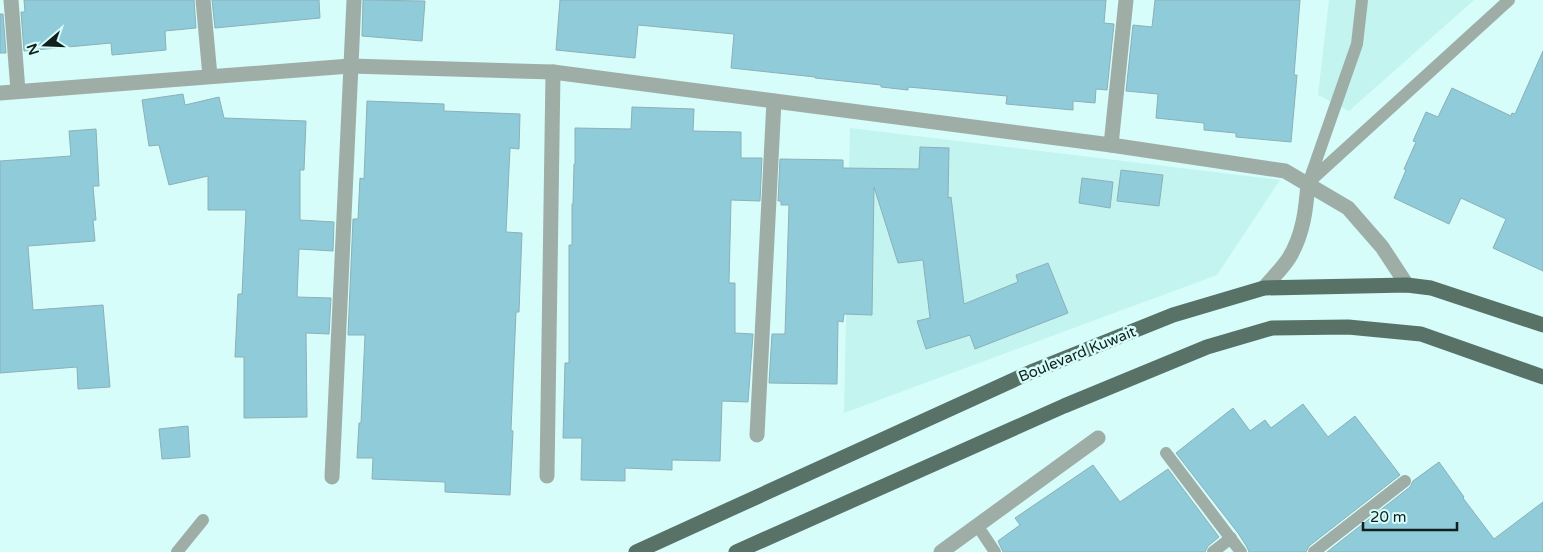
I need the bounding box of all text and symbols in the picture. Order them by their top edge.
north arrow [20,20,70,70]
text: N [23,41,43,57]
street label: Boulevard Kuwait [1016,322,1138,386]
scale bar [1363,500,1457,532]
text: 20 m [1370,508,1407,526]

